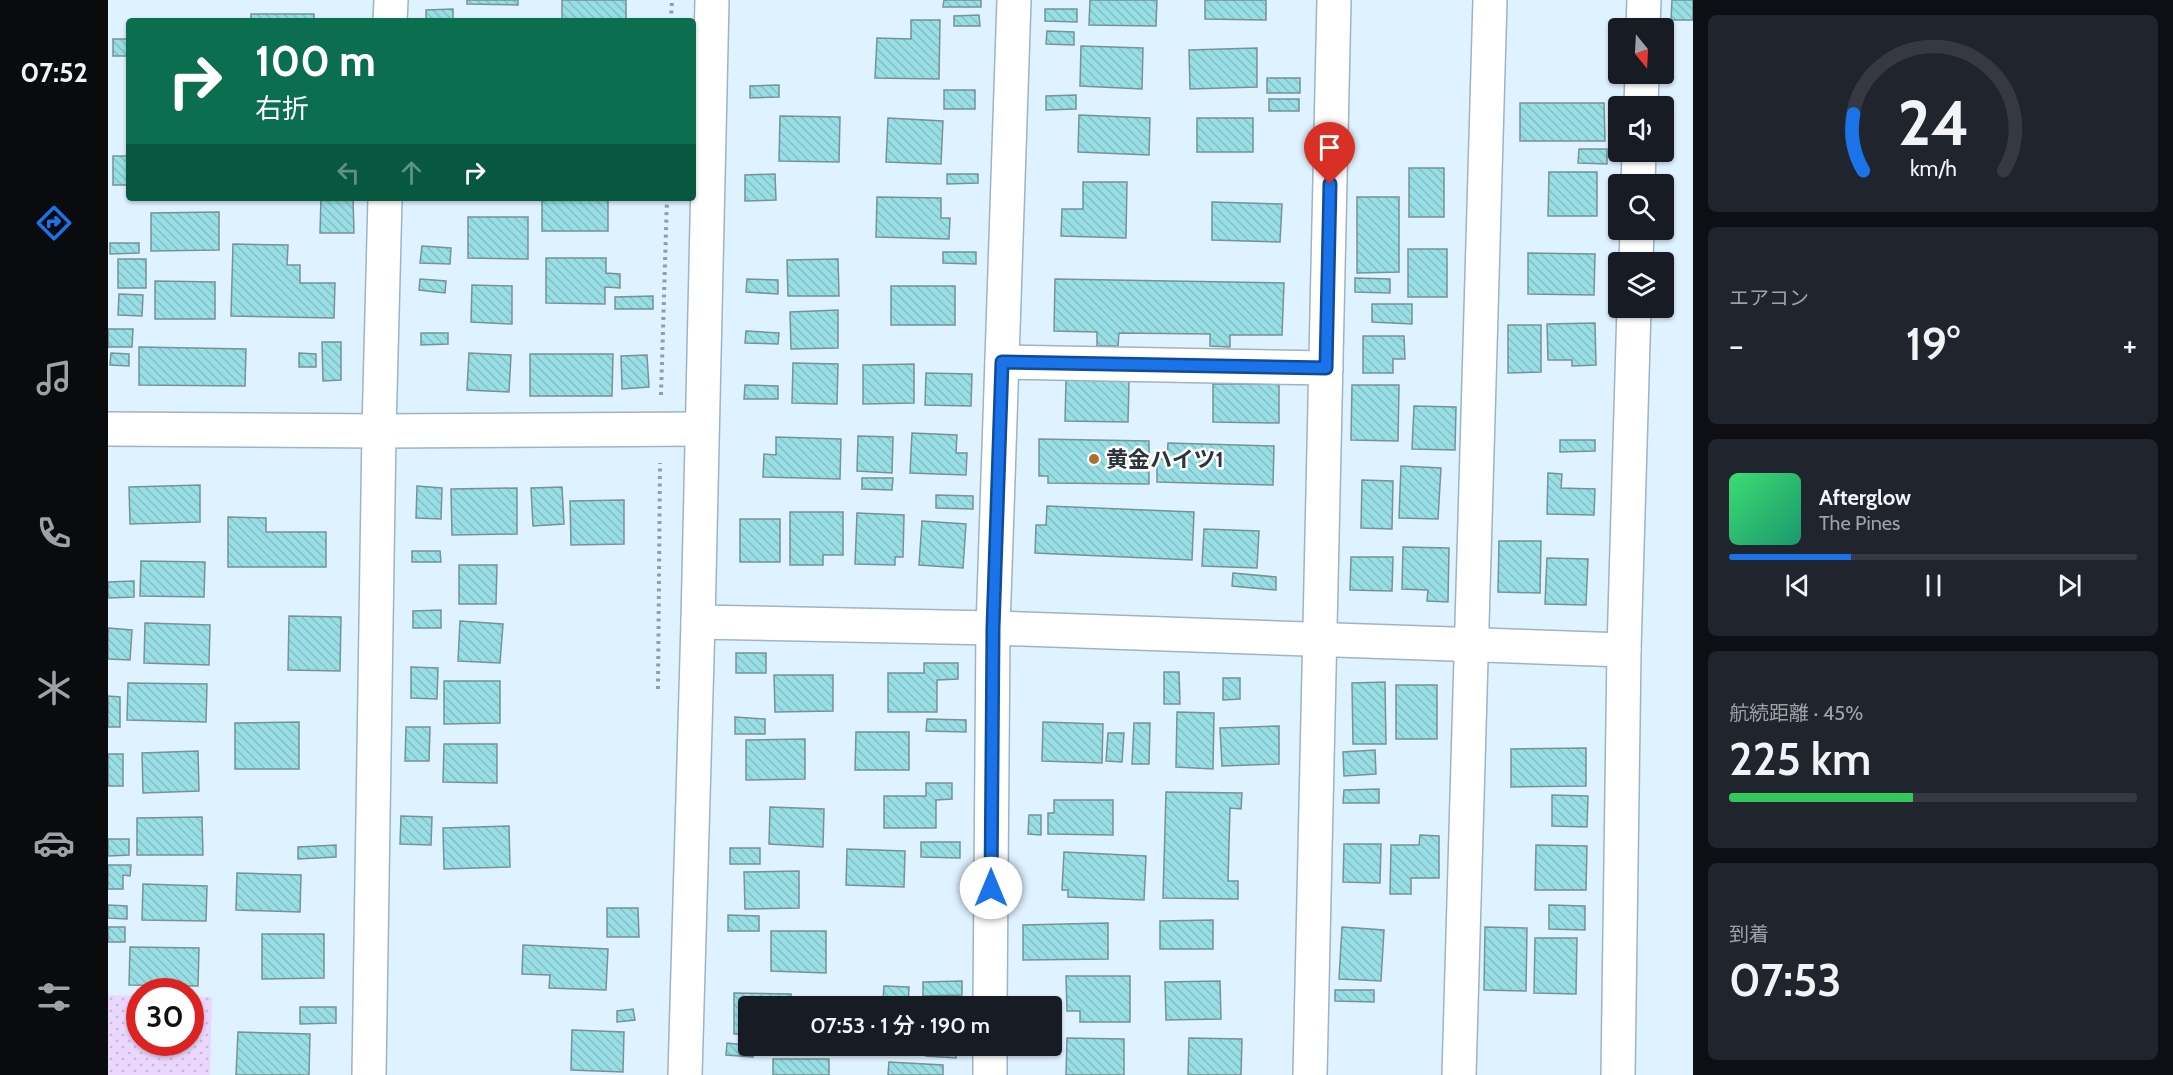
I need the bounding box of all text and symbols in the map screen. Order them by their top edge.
north arrow [1608,18,1674,84]
map controls [1608,18,1674,318]
text: 100 m [255,35,376,87]
icon: right [156,42,234,120]
text: 07:52 [20,56,88,89]
text: 24 [1897,85,1969,161]
text: 右折 [255,92,309,125]
button: sound [1608,96,1674,162]
pin [1304,122,1355,184]
icon: arrive [1313,131,1346,164]
text: km/h [1910,155,1956,181]
icon: left [332,156,365,189]
icon: ahead [395,156,428,189]
icon: right [458,156,491,189]
button: search [1608,174,1674,240]
icon: directions [33,202,75,244]
button: layers [1608,252,1674,318]
text: エアコン [1729,286,1809,310]
text: 19° [1906,317,1960,371]
text: − [1729,325,1744,365]
text: + [2122,325,2137,365]
icon: music [33,357,75,399]
place label: 黄金ハイツ1 [1106,446,1224,473]
marker: 黄金ハイツ1 [1087,452,1101,466]
text: Afterglow [1819,484,1911,511]
text: The Pines [1819,511,1900,535]
icon: phone [33,512,75,554]
icon: previous [1781,569,1814,602]
icon: pause [1917,569,1950,602]
icon: next [2053,569,2086,602]
icon: climate [33,667,75,709]
text: 航続距離 · 45% [1729,701,1863,725]
text: 225 km [1729,732,1871,786]
icon: car [33,822,75,864]
position arrow [959,856,1023,920]
text: 到着 [1729,922,1769,946]
text: 07:53 [1729,953,1842,1007]
icon: filters [33,976,75,1018]
speed limit sign: 30 [126,978,204,1056]
text: 07:53 · 1 分 · 190 m [810,1012,990,1039]

